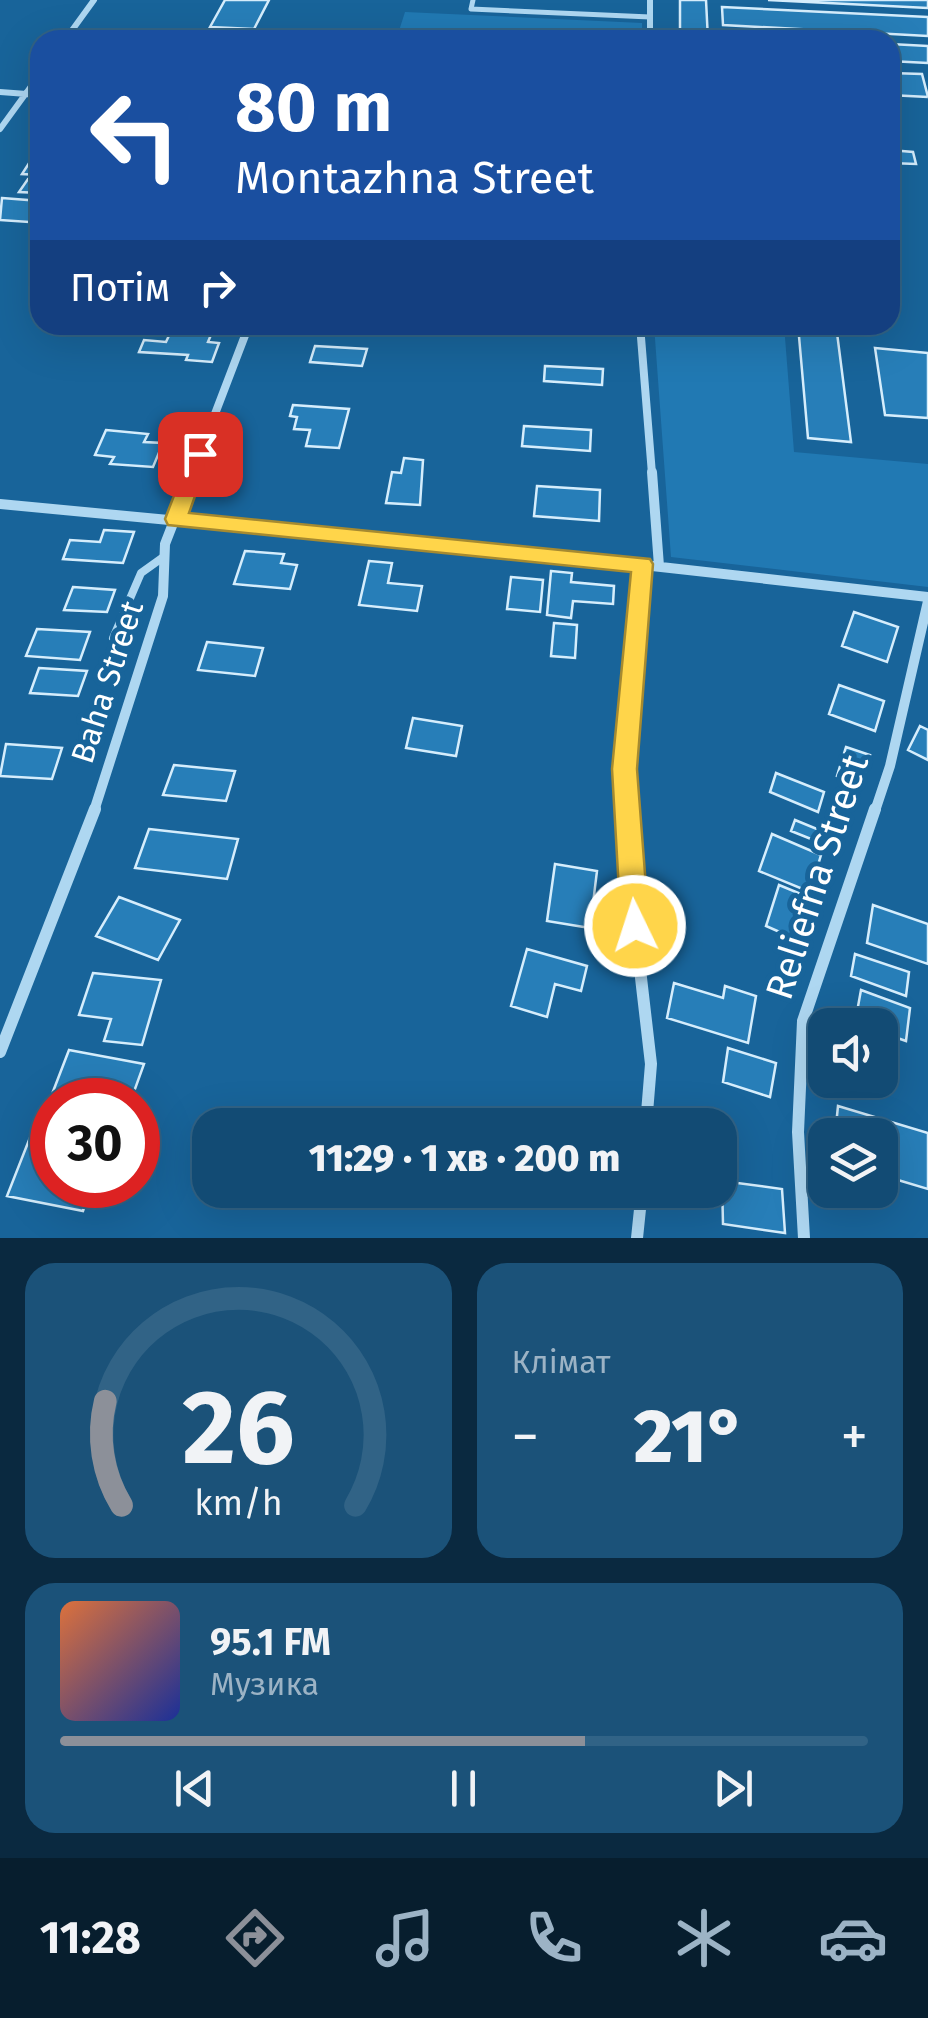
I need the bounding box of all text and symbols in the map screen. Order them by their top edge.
text: 80 m [235,66,392,150]
icon: left [70,70,200,200]
text: Montazhna Street [235,151,594,205]
icon: right [190,260,245,315]
text: Потім [70,265,170,311]
pin [158,412,243,497]
icon: arrive [173,427,228,482]
street label: Baha Street [63,596,151,768]
street label: Reliefna Street [756,749,878,1005]
position arrow [583,874,687,978]
map controls [808,1008,898,1208]
button: sound [808,1008,898,1098]
speed limit sign: 30 [30,1078,160,1208]
button: layers [808,1118,898,1208]
text: 11:29 · 1 хв · 200 m [309,1135,620,1181]
text: Клімат [512,1343,610,1381]
text: 26 [182,1366,294,1491]
text: 21° [634,1392,746,1482]
text: − [512,1404,539,1470]
text: + [841,1404,868,1470]
text: km/h [194,1482,282,1524]
text: 95.1 FM [210,1619,331,1665]
text: Музика [210,1665,319,1703]
icon: previous [167,1761,222,1816]
icon: pause [436,1761,491,1816]
icon: next [706,1761,761,1816]
icon: directions [220,1903,290,1973]
icon: music [370,1903,440,1973]
icon: phone [519,1903,589,1973]
icon: climate [669,1903,739,1973]
icon: car [818,1903,888,1973]
text: 11:28 [40,1911,141,1965]

